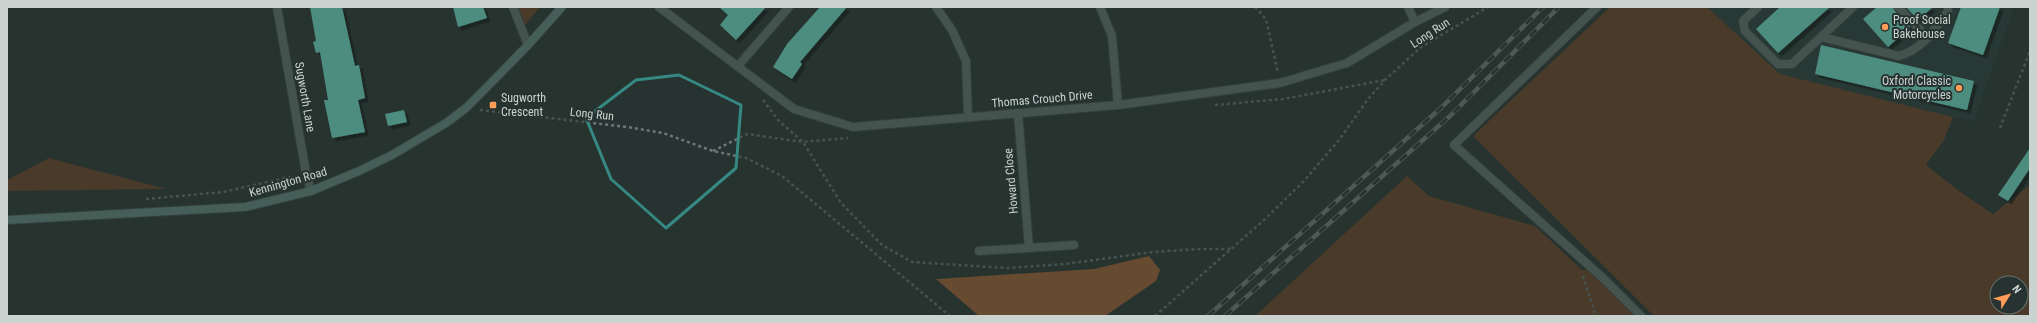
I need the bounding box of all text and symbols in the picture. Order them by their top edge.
place label: Proof Social Bakehouse [1893,13,1951,41]
street label: Long Run [1408,15,1453,51]
marker: Proof Social Bakehouse [1880,22,1890,32]
street label: Sugworth Lane [292,61,318,133]
place label: Oxford Classic Motorcycles [1882,74,1951,102]
marker: Oxford Classic Motorcycles [1954,83,1964,93]
street label: Thomas Crouch Drive [991,88,1093,110]
place label: Sugworth Crescent [501,91,546,119]
marker: Sugworth Crescent [488,100,498,110]
street label: Long Run [569,105,615,123]
street label: Howard Close [1001,147,1021,214]
street label: Kennington Road [247,164,329,200]
north arrow [1989,275,2029,315]
text: N [2009,283,2024,296]

